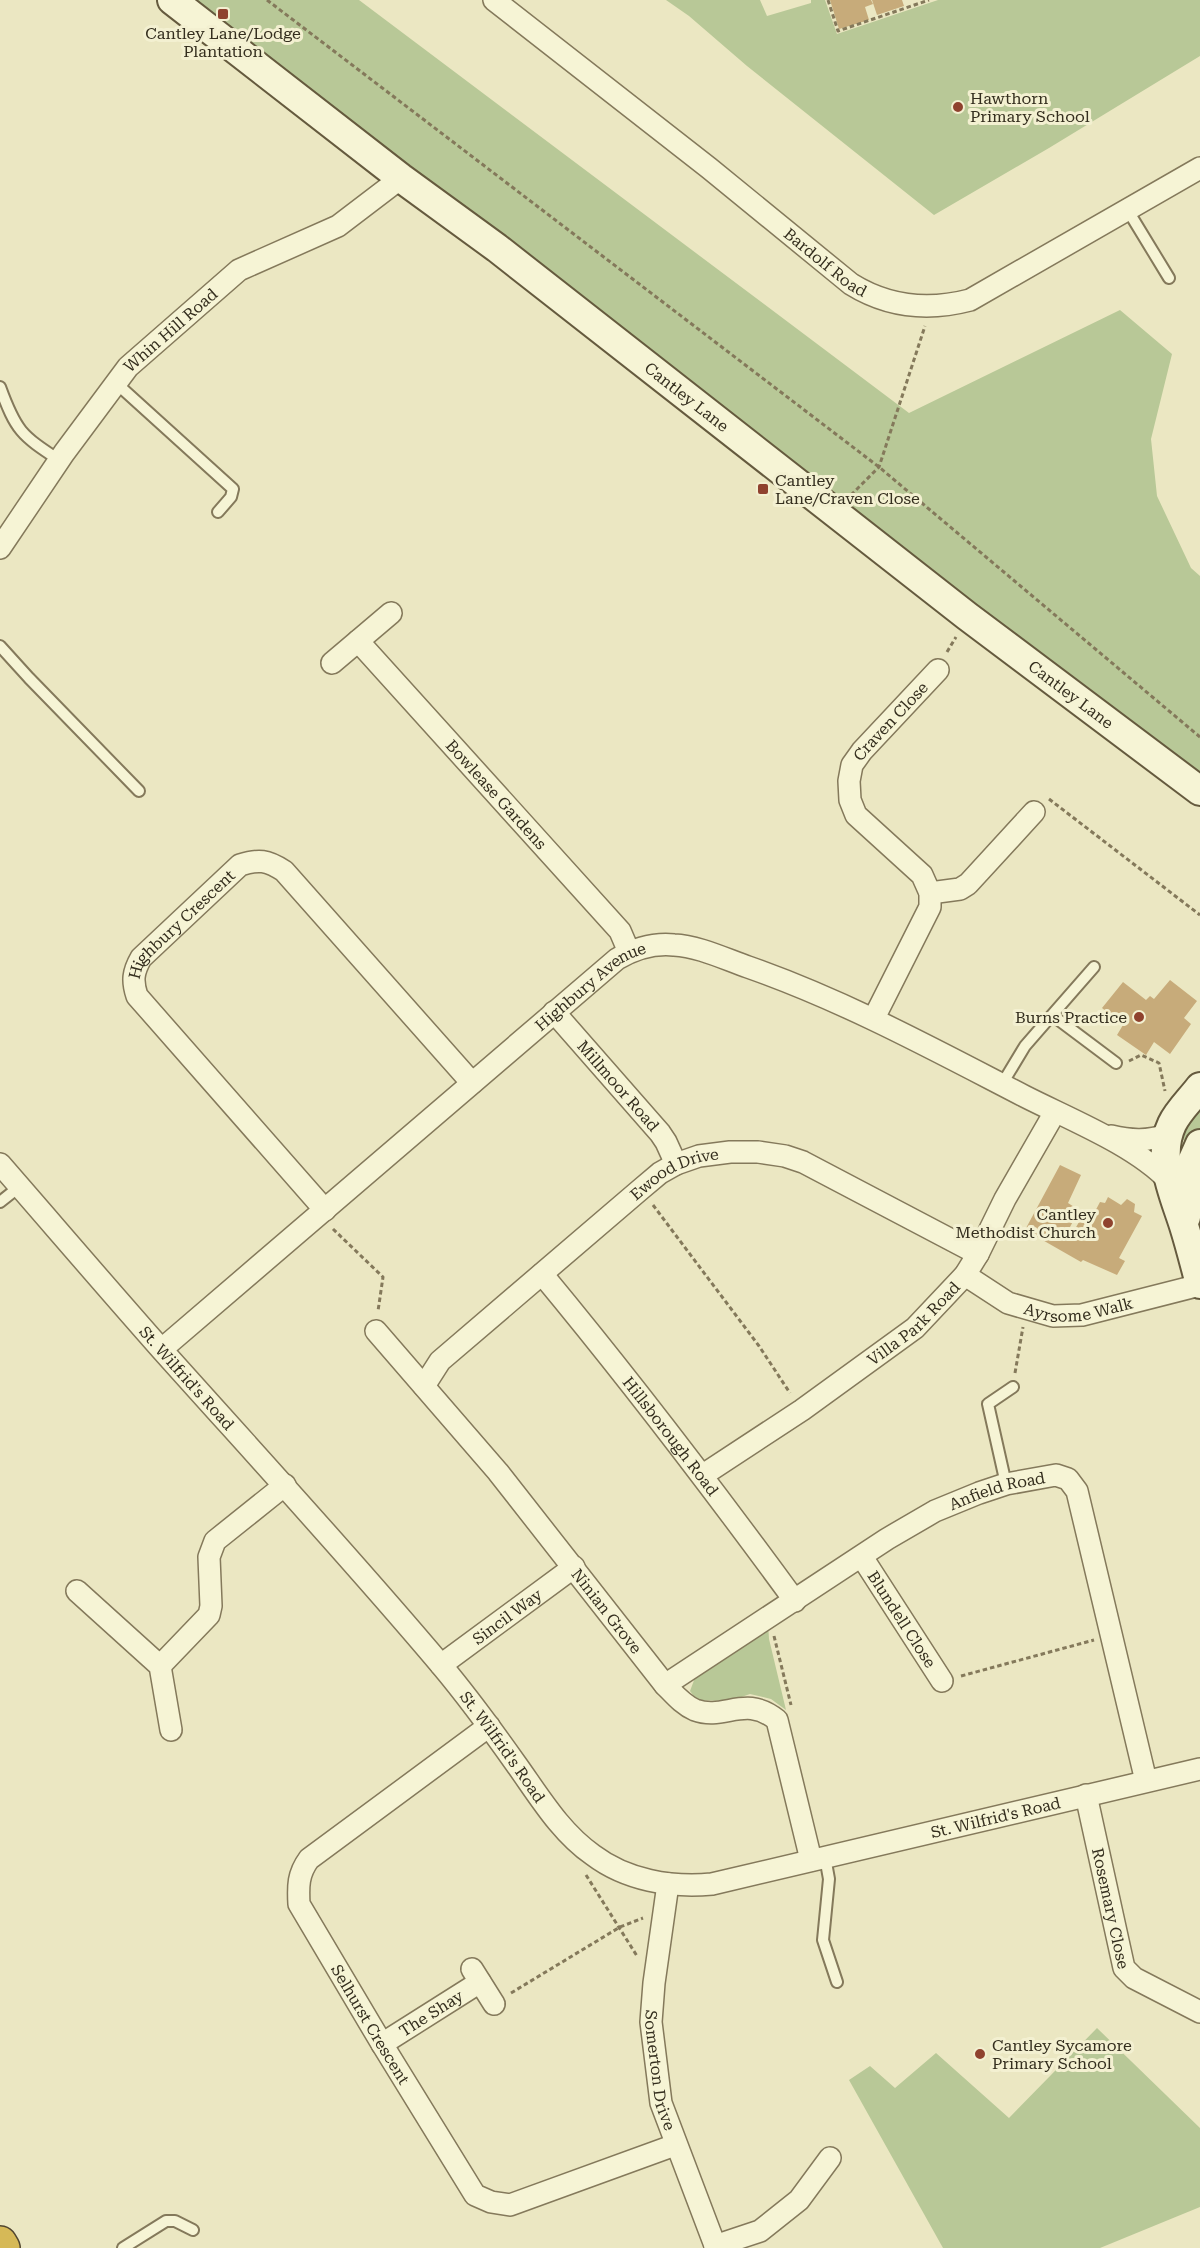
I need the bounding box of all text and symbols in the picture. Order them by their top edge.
marker: Cantley Lane/Lodge Plantation [216,7,230,21]
place label: Cantley Lane/Lodge Plantation [145,24,301,61]
place label: Hawthorn Primary School [970,89,1090,126]
marker: Hawthorn Primary School [951,100,965,114]
street label: Bardolf Road [780,224,870,301]
street label: Whin Hill Road [120,284,221,376]
street label: Cantley Lane [641,358,733,436]
place label: Cantley Lane/Craven Close [775,471,920,508]
marker: Cantley Lane/Craven Close [756,482,770,496]
street label: Cantley Lane [1025,657,1117,733]
street label: Craven Close [849,678,932,764]
street label: Bowlease Gardens [442,736,551,854]
street label: Highbury Crescent [125,866,239,981]
street label: Highbury Avenue [531,939,648,1035]
place label: Burns Practice [1015,1008,1127,1027]
marker: Burns Practice [1132,1010,1146,1024]
street label: Millmoor Road [573,1037,663,1135]
street label: Ewood Drive [626,1145,720,1204]
place label: Cantley Methodist Church [956,1205,1097,1242]
marker: Cantley Methodist Church [1101,1216,1115,1230]
street label: Villa Park Road [864,1278,964,1369]
street label: Ayrsome Walk [1022,1293,1135,1326]
street label: St. Wilfrid's Road [135,1322,238,1434]
street label: Hillsborough Road [619,1373,722,1499]
street label: Anfield Road [946,1468,1047,1514]
street label: Ninian Grove [567,1565,646,1658]
street label: Blundell Close [864,1567,940,1672]
street label: Sincil Way [469,1585,546,1649]
street label: St. Wilfrid's Road [456,1688,549,1806]
street label: St. Wilfrid's Road [929,1793,1062,1842]
street label: Rosemary Close [1088,1846,1133,1971]
street label: Selhurst Crescent [327,1961,414,2088]
street label: The Shay [396,1986,467,2041]
street label: Somerton Drive [641,2009,680,2133]
place label: Cantley Sycamore Primary School [992,2036,1132,2073]
marker: Cantley Sycamore Primary School [973,2047,987,2061]

